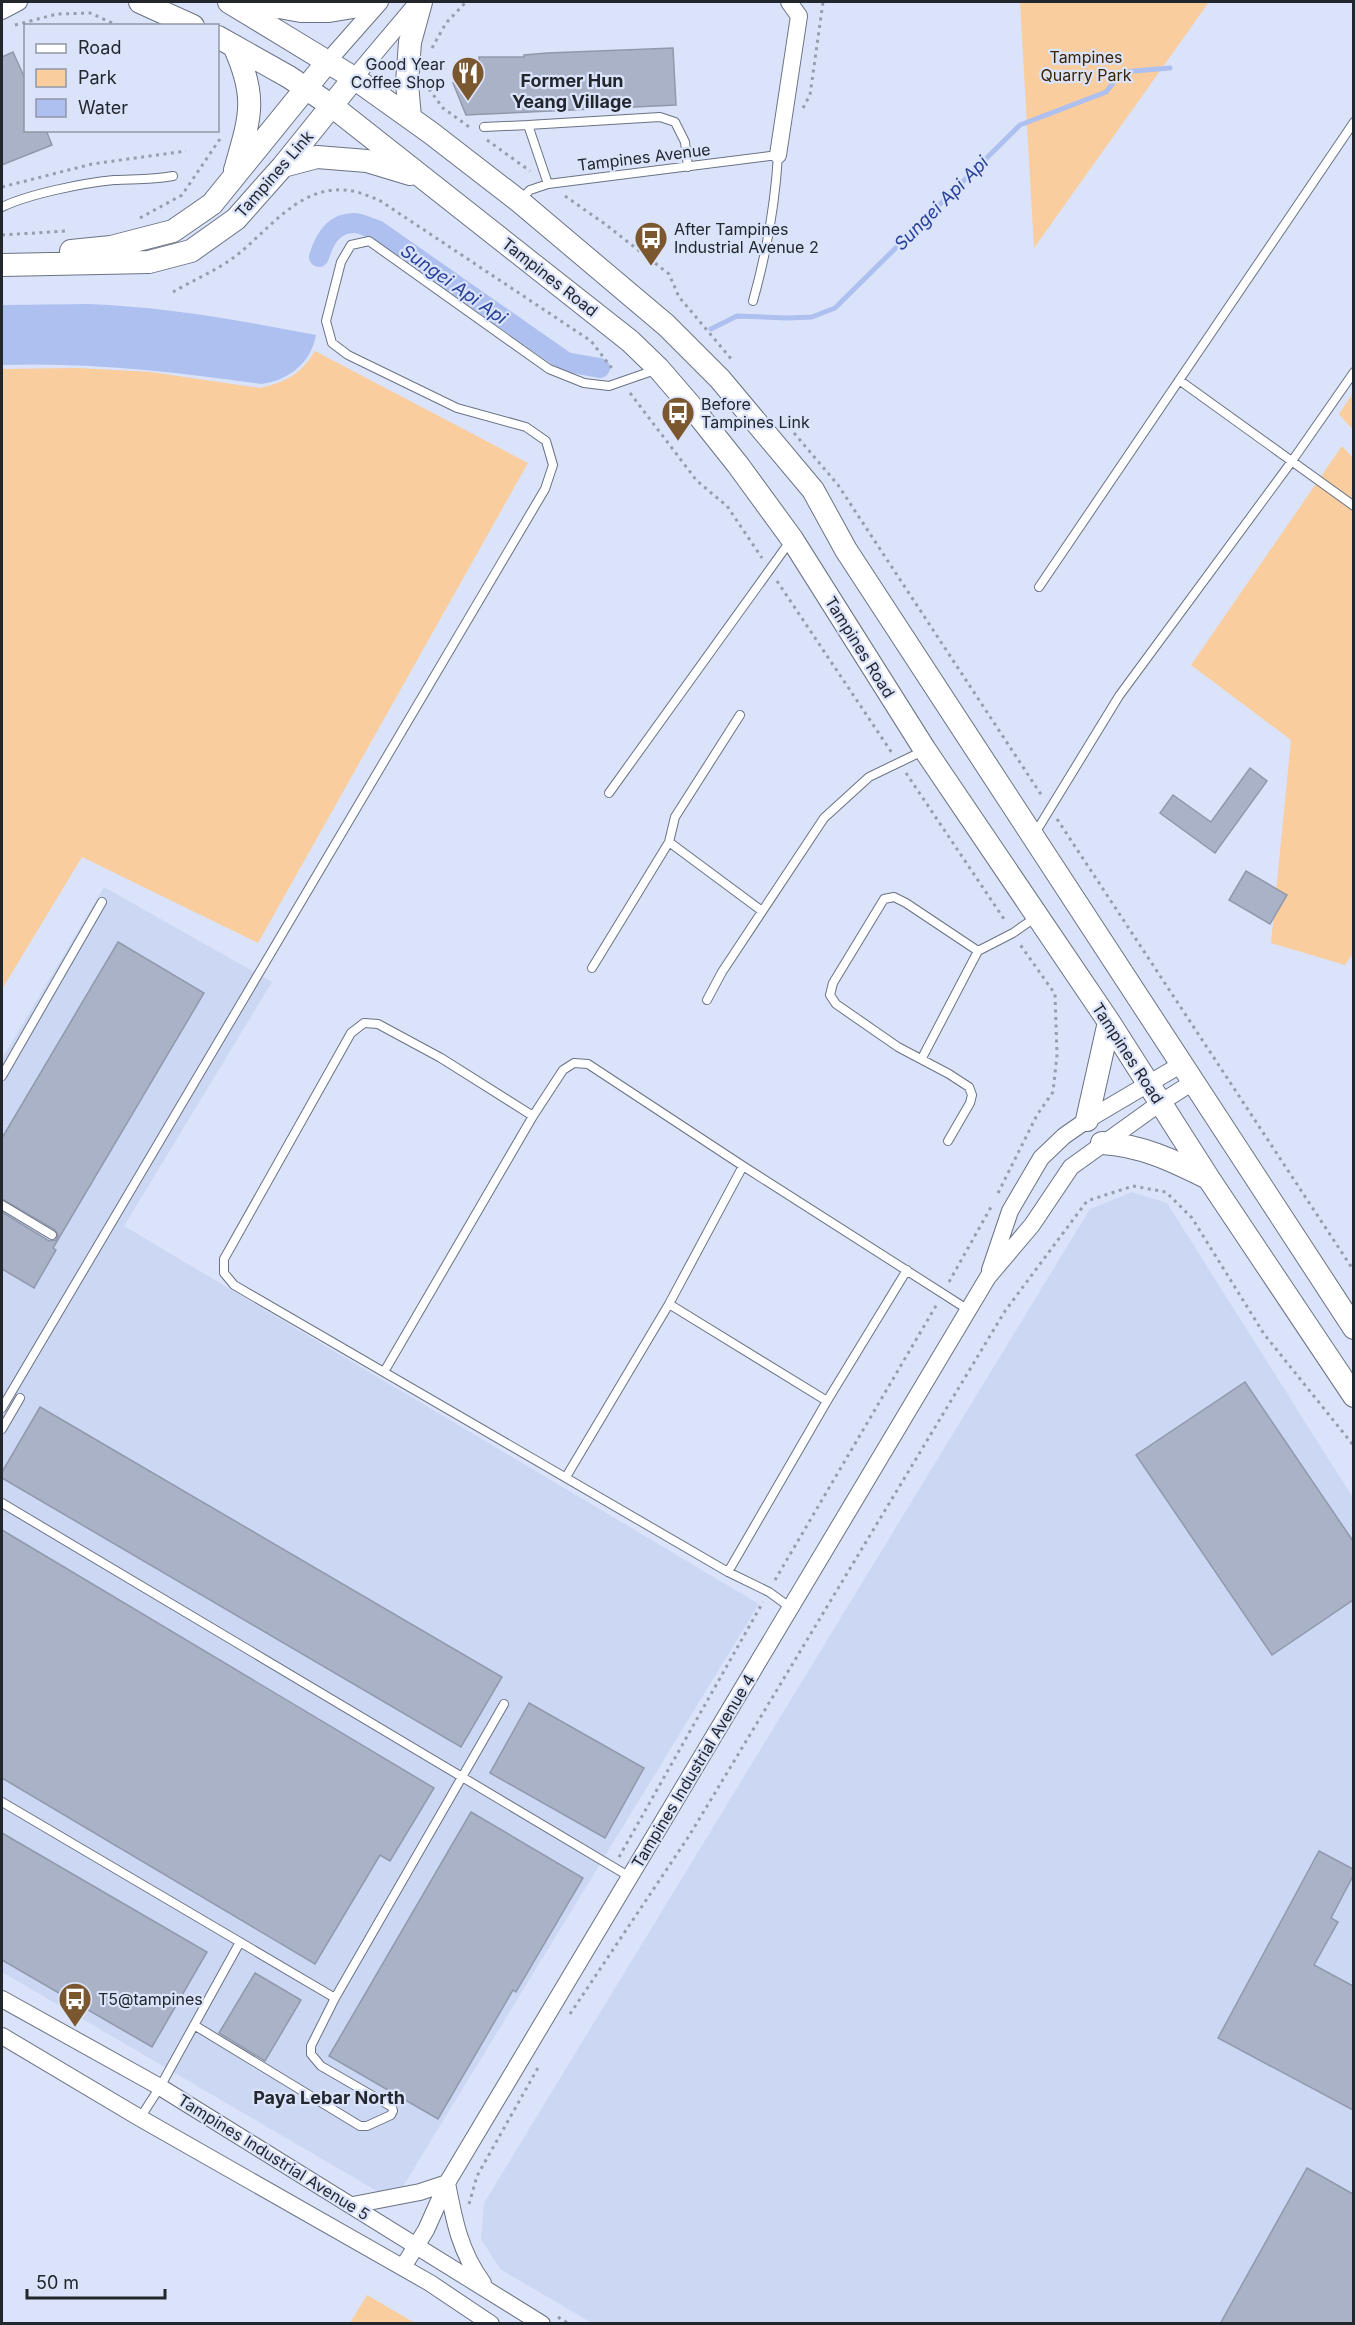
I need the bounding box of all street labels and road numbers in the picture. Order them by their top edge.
street label: Tampines Link [231,126,317,222]
street label: Tampines Avenue [576,139,712,175]
street label: Tampines Road [498,233,602,321]
street label: Tampines Road [821,592,899,702]
street label: Tampines Road [1088,999,1168,1107]
street label: Tampines Industrial Avenue 4 [627,1670,759,1872]
street label: Tampines Industrial Avenue 5 [174,2090,374,2224]

